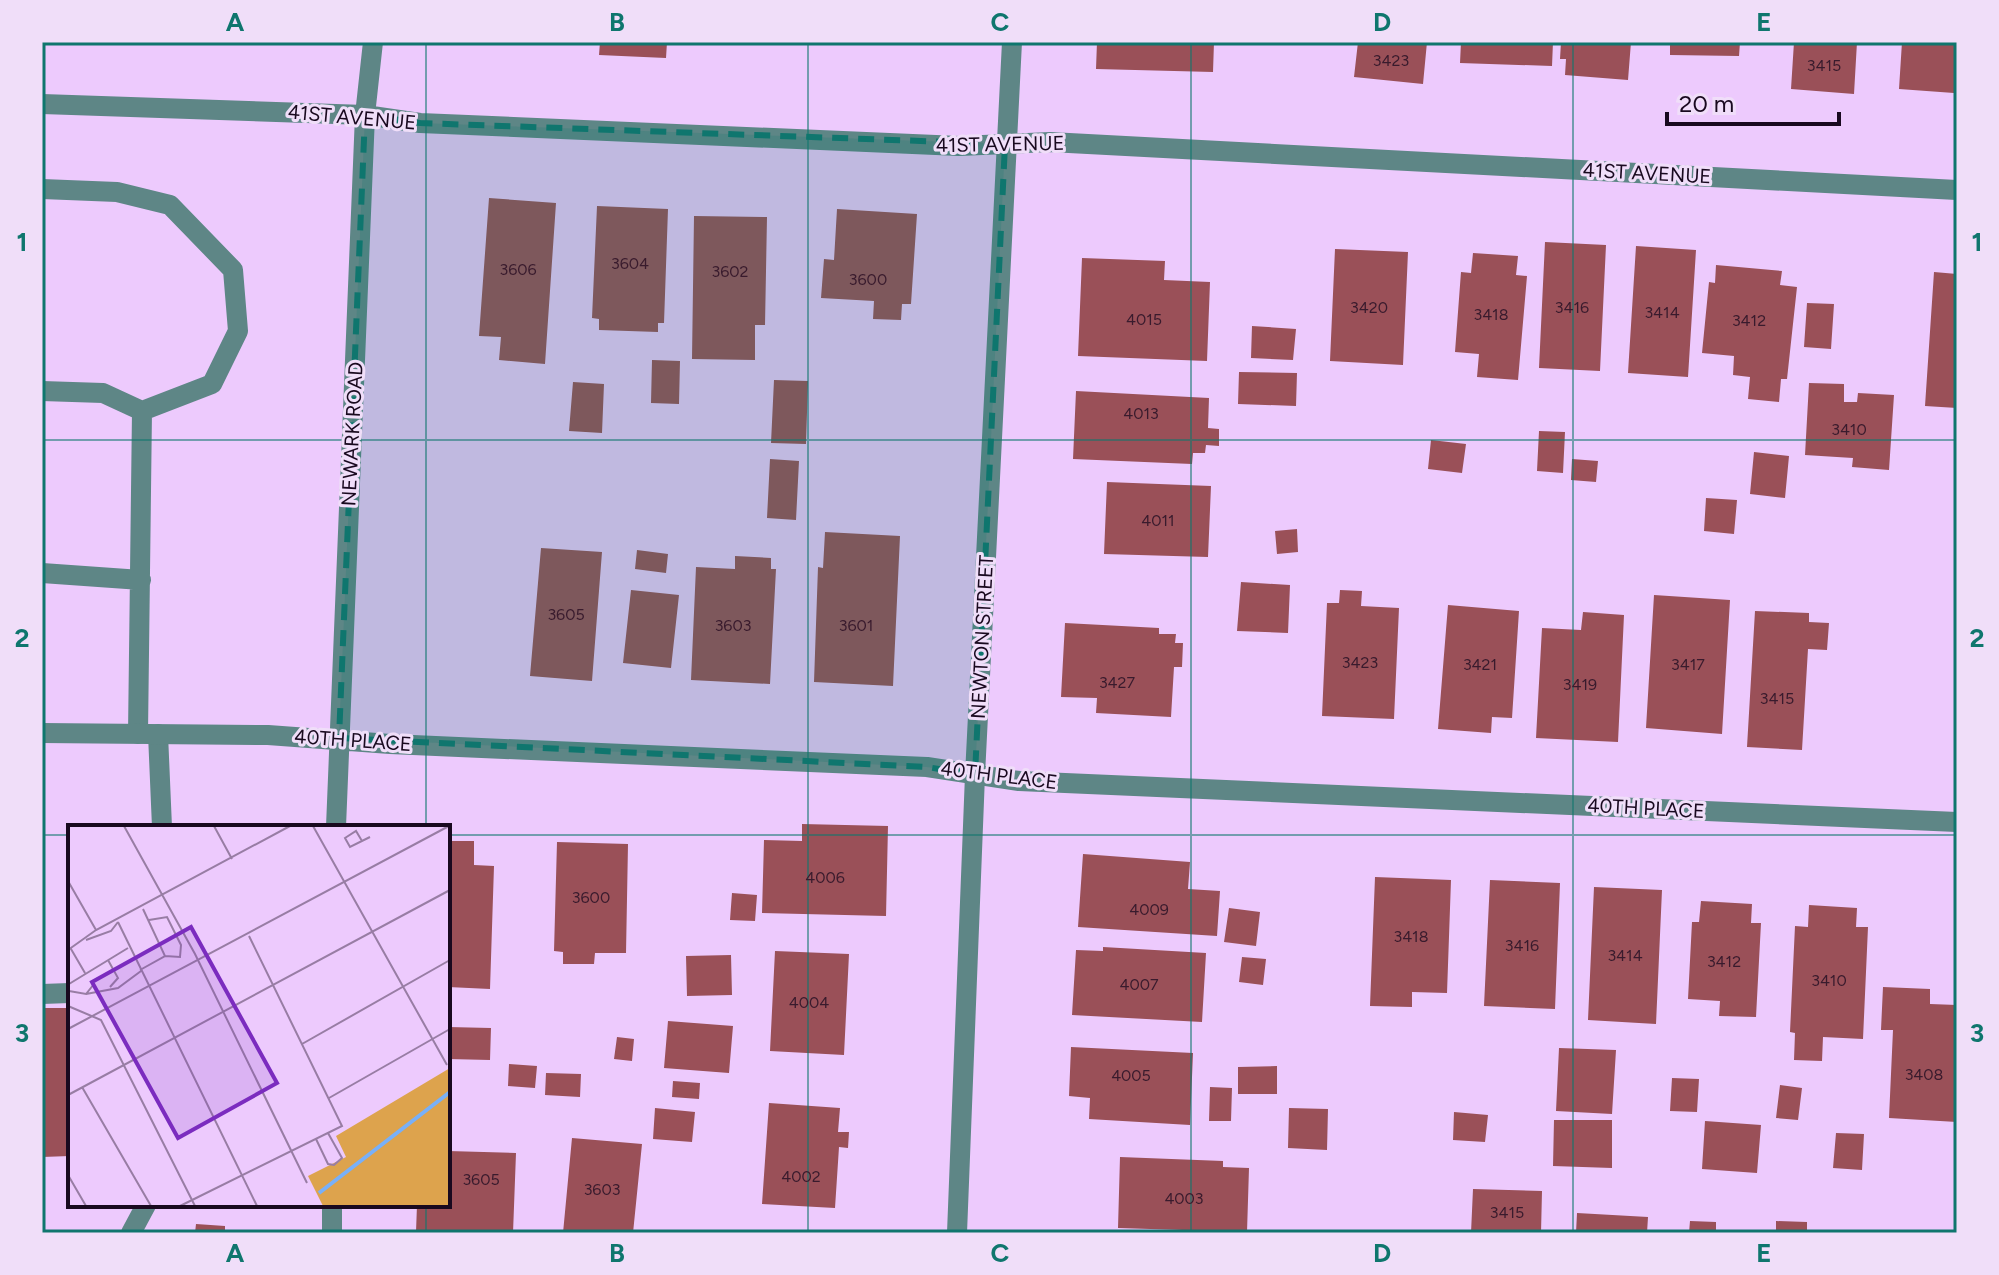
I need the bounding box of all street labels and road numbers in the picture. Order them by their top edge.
street label: 41ST AVENUE [287,99,417,135]
street label: 41ST AVENUE [935,131,1065,157]
street label: 41ST AVENUE [1582,158,1712,188]
street label: NEWARK ROAD [336,361,368,507]
street label: NEWTON STREET [966,554,998,720]
street label: 40TH PLACE [294,724,412,756]
street label: 40TH PLACE [939,756,1059,794]
street label: 40TH PLACE [1587,793,1705,823]

